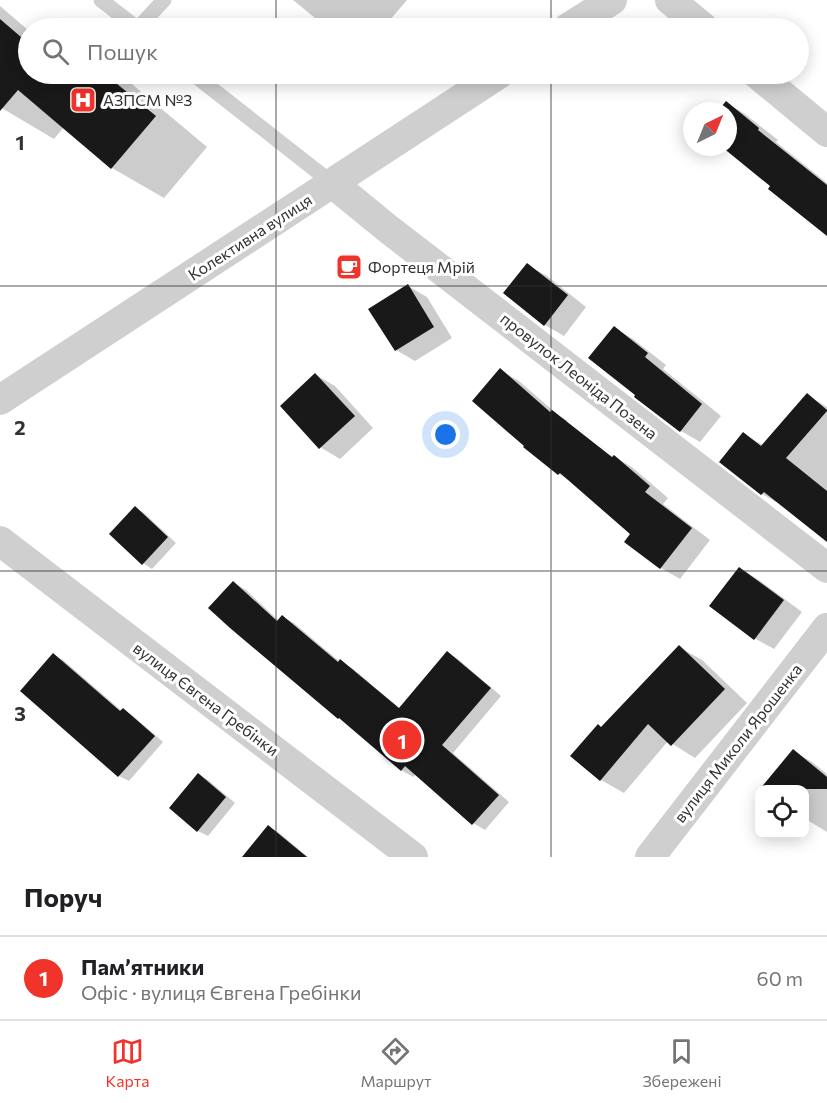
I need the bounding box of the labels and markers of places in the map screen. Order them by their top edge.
hospital icon: АЗПСМ №3 [68,85,98,115]
place label: АЗПСМ №3 [103,90,192,109]
cafe icon: Фортеця Мрій [334,252,364,282]
place label: Фортеця Мрій [368,257,475,276]
pin: 1 [382,718,422,762]

